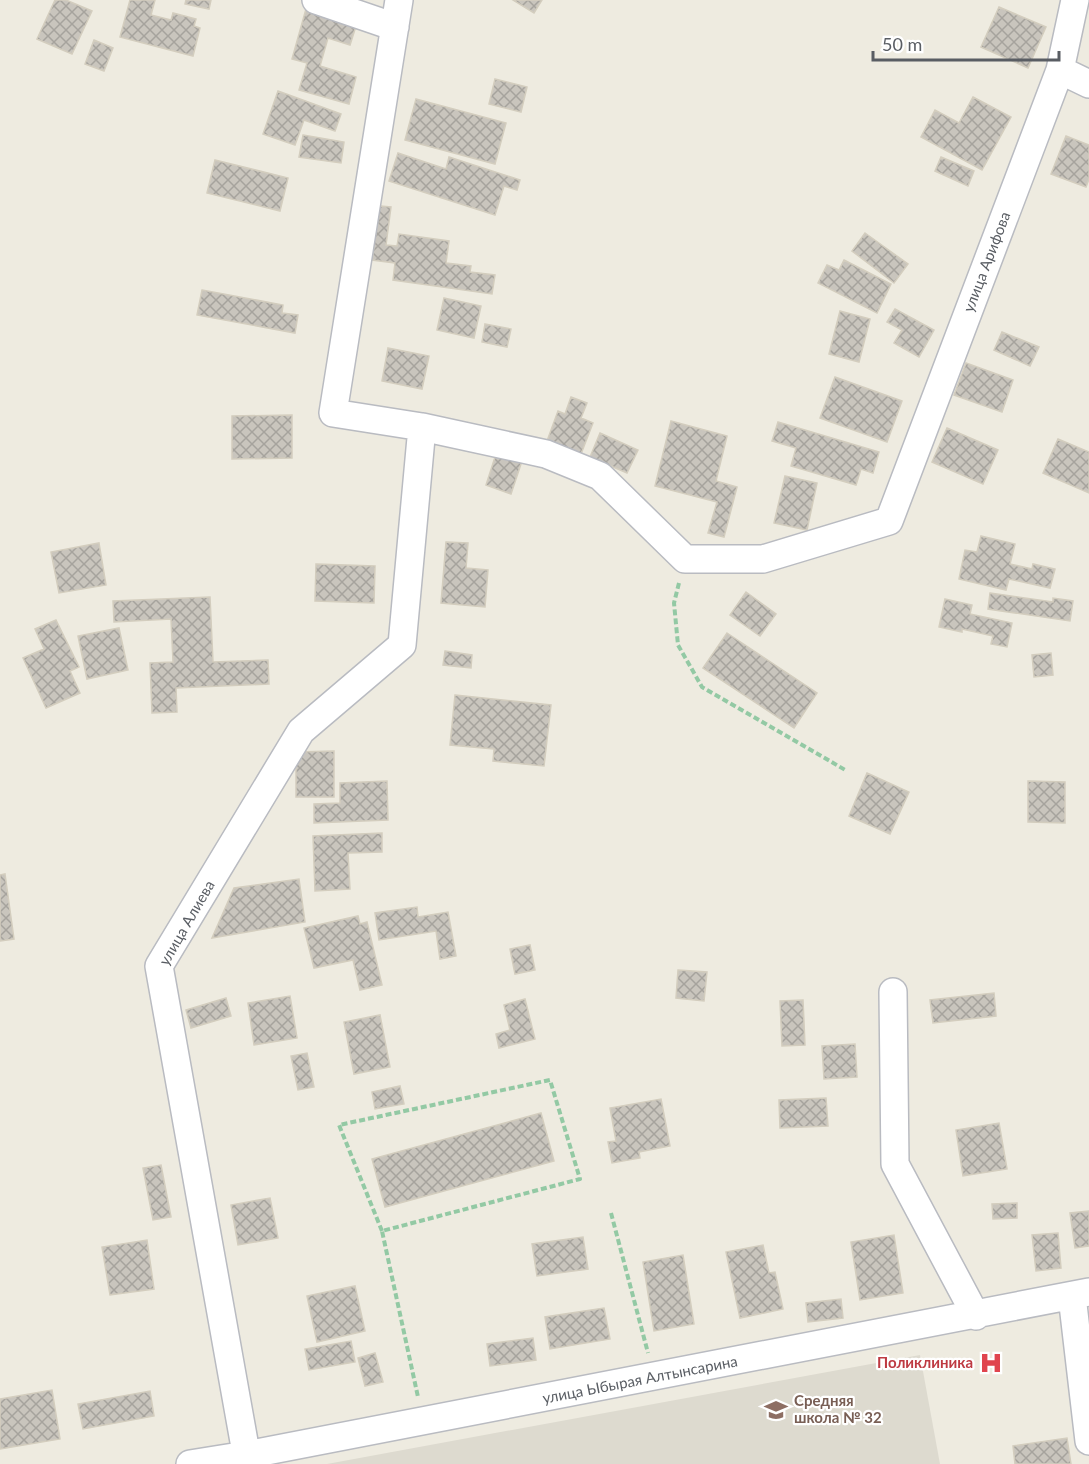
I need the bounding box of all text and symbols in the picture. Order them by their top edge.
scale bar [873,24,1059,62]
text: 50 m [882,33,922,55]
street label: улица Арифова [959,209,1013,314]
street label: улица Алиева [155,877,218,968]
hospital icon: Поликлиника [978,1350,1004,1376]
street label: улица Ыбырая Алтынсарина [541,1351,739,1407]
place label: Поликлиника [877,1353,973,1371]
place label: Средняя школа № 32 [794,1391,882,1426]
school or university icon: Средняя школа № 32 [763,1397,789,1423]

